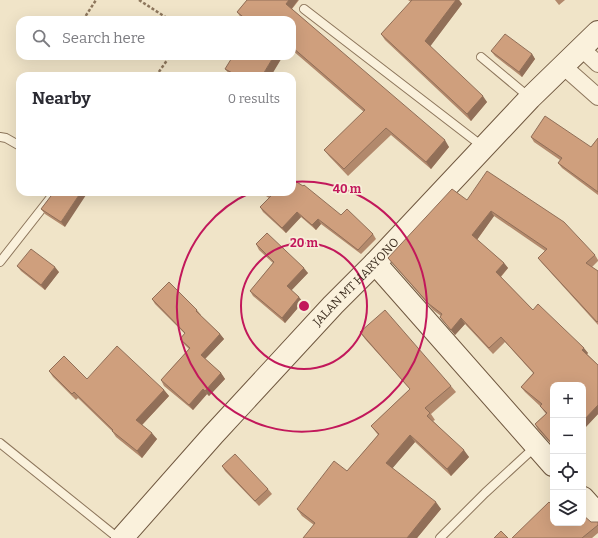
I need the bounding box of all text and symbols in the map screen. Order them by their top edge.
search box [16,16,296,60]
icon: search [30,27,52,49]
text: Search here [62,29,145,47]
text: Nearby [32,88,91,109]
text: 0 results [228,91,280,106]
text: 40 m [333,182,362,196]
street label: JALAN MT HARYONO [310,235,402,330]
text: 20 m [290,236,319,250]
centre of rings [297,299,311,313]
map controls [550,382,586,526]
button: + [550,382,586,418]
button: − [550,418,586,454]
button: locate [550,454,586,490]
button: layers [550,490,586,526]

